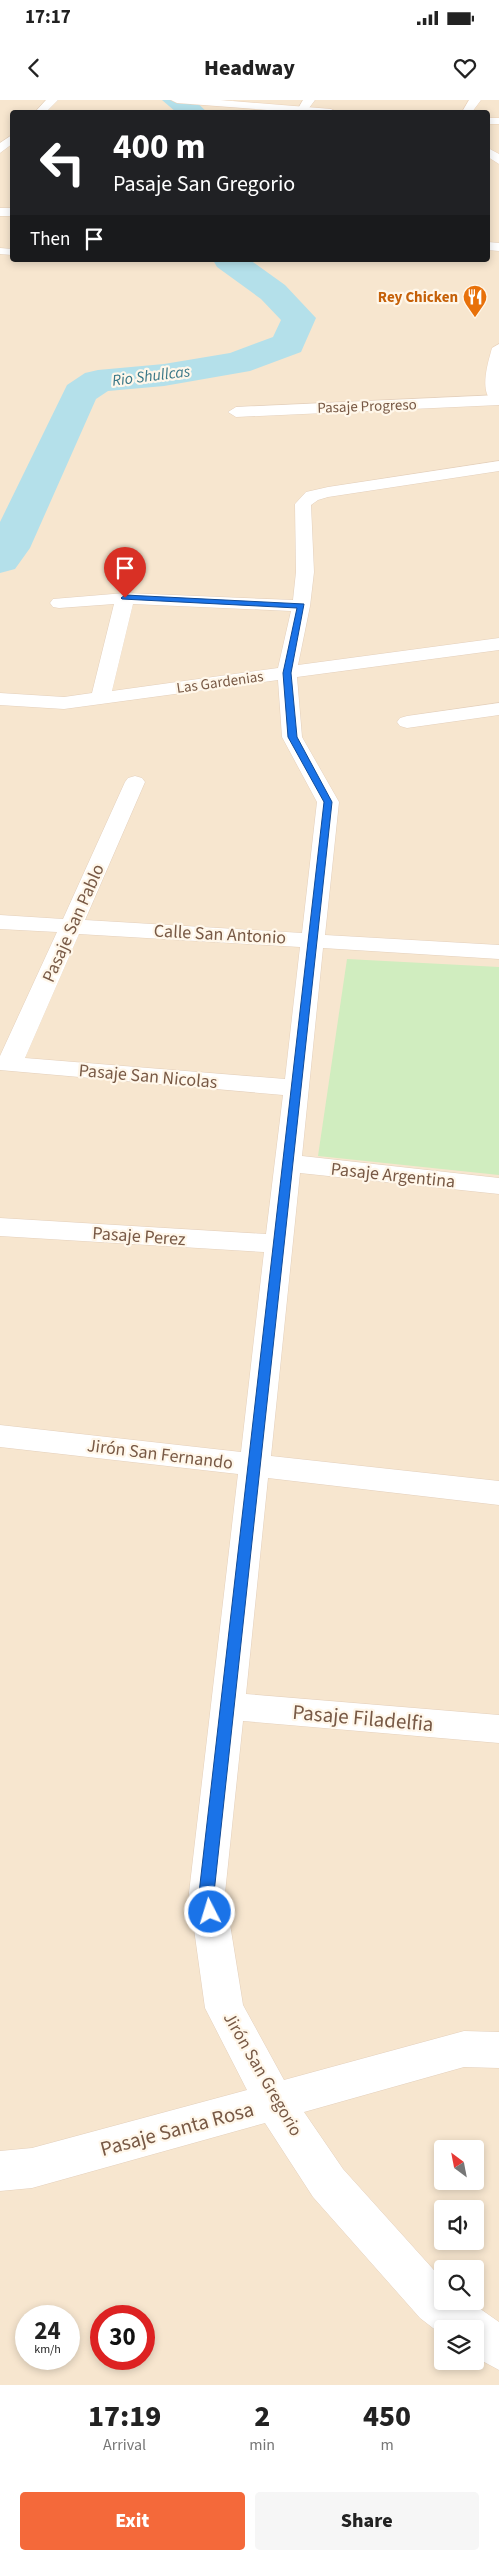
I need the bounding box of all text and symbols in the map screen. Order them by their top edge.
text: 17:17 [25,4,71,31]
text: Headway [204,52,295,84]
icon: back [20,54,48,82]
icon: heart [451,54,479,82]
text: 400 m [113,122,205,172]
icon: left [30,130,95,195]
text: Pasaje San Gregorio [113,168,295,200]
icon: arrive [80,225,108,253]
text: Then [30,226,70,253]
restaurant icon: Rey Chicken [462,284,488,318]
place label: Rey Chicken [378,287,458,308]
water label: Rio Shullcas [111,360,192,392]
street label: Pasaje Progreso [317,394,417,419]
pin [104,547,146,598]
icon: arrive [111,554,139,582]
street label: Las Gardenias [175,666,265,699]
street label: Pasaje San Pablo [36,860,111,986]
street label: Calle San Antonio [153,919,287,950]
street label: Pasaje San Nicolas [78,1058,218,1095]
street label: Pasaje Argentina [330,1157,456,1194]
street label: Pasaje Perez [91,1221,187,1252]
street label: Jirón San Fernando [86,1433,234,1476]
street label: Pasaje Filadelfia [291,1697,435,1739]
position arrow [183,1885,235,1937]
street label: Jirón San Gregorio [217,2008,308,2141]
street label: Pasaje Santa Rosa [97,2094,257,2164]
north arrow [434,2140,484,2190]
map controls [434,2140,484,2370]
button: sound [434,2200,484,2250]
button: search [434,2260,484,2310]
speed limit sign: 30 [90,2305,155,2370]
text: 24 [34,2313,61,2349]
button: layers [434,2320,484,2370]
text: km/h [34,2341,61,2358]
text: 17:19 [88,2395,161,2438]
text: 2 [254,2395,270,2438]
text: 450 [363,2395,411,2438]
text: Arrival [103,2434,146,2456]
text: min [249,2434,275,2456]
text: m [380,2434,394,2456]
button: Exit [20,2492,245,2550]
button: Share [255,2492,479,2550]

